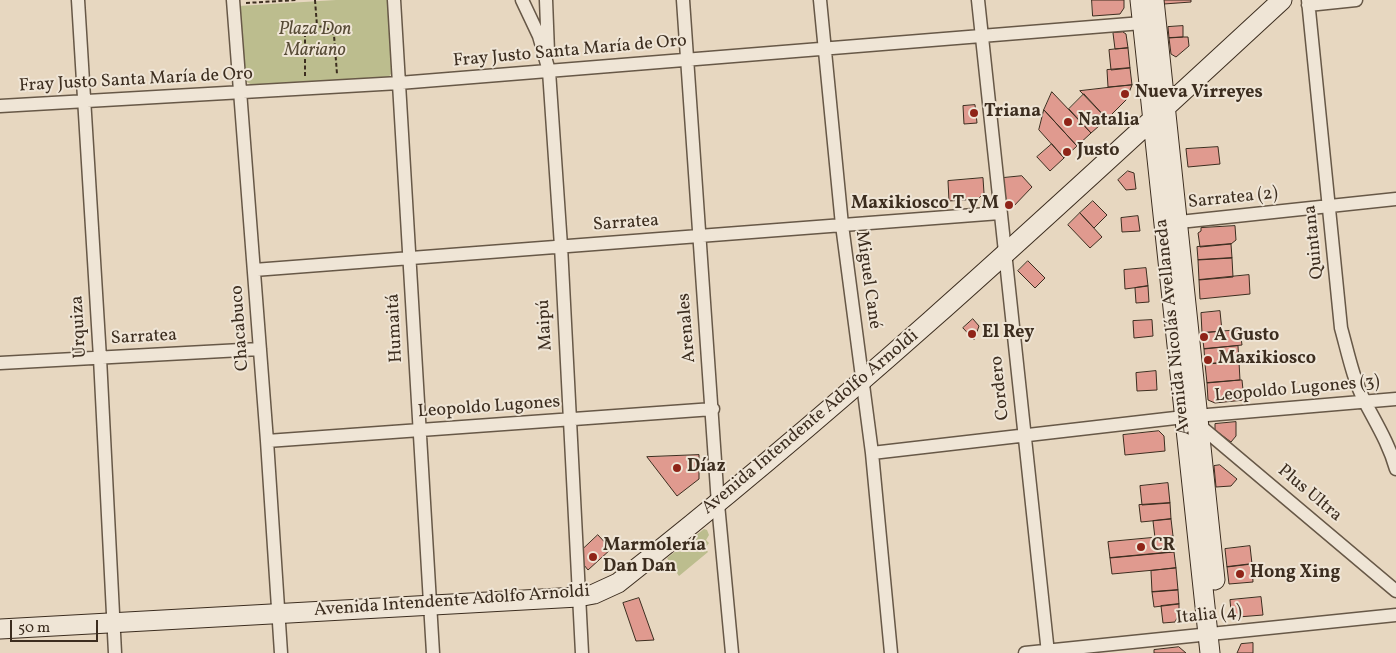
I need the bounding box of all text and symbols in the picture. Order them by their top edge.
park label: Plaza Don Mariano [279,20,351,62]
street label: Fray Justo Santa María de Oro [452,31,688,73]
street label: Fray Justo Santa María de Oro [18,64,254,98]
place label: Nueva Virreyes [1135,83,1263,105]
marker: Nueva Virreyes [1119,88,1131,100]
place label: Triana [984,102,1041,124]
marker: Triana [968,107,980,119]
place label: Natalia [1078,111,1140,133]
marker: Natalia [1062,116,1074,128]
place label: Justo [1077,141,1120,163]
marker: Justo [1061,146,1073,158]
street label: Sarratea (2) [1187,184,1279,214]
place label: Maxikiosco T y M [851,194,999,216]
marker: Maxikiosco T y M [1003,199,1015,211]
street label: Quintana [1300,204,1330,280]
street label: Sarratea [592,211,660,237]
street label: Avenida Nicolás Avellaneda [1152,218,1196,436]
street label: Miguel Cané [849,229,885,331]
street label: Chacabuco [227,284,255,372]
street label: Arenales [674,292,702,364]
street label: Humaitá [383,293,409,363]
street label: Urquiza [68,295,92,359]
street label: Maipú [534,299,558,351]
place label: El Rey [982,323,1034,345]
street label: Sarratea [110,325,178,351]
street label: Avenida Intendente Adolfo Arnoldi [698,326,924,520]
place label: A Gusto [1214,326,1279,348]
marker: El Rey [966,328,978,340]
marker: A Gusto [1198,331,1210,343]
place label: Maxikiosco [1218,349,1316,371]
marker: Maxikiosco [1202,354,1214,366]
street label: Cordero [987,355,1015,421]
street label: Leopoldo Lugones (3) [1213,372,1381,408]
street label: Leopoldo Lugones [417,392,561,424]
place label: Díaz [687,457,726,479]
street label: Plus Ultra [1272,461,1346,527]
marker: Díaz [671,462,683,474]
place label: Marmolería Dan Dan [603,536,706,578]
place label: CR [1151,536,1175,558]
marker: CR [1135,541,1147,553]
marker: Marmolería Dan Dan [587,551,599,563]
place label: Hong Xing [1250,563,1340,585]
marker: Hong Xing [1234,568,1246,580]
street label: Avenida Intendente Adolfo Arnoldi [313,582,591,622]
street label: Italia (4) [1175,602,1243,630]
scale bar [12,610,100,642]
text: 50 m [18,618,50,639]

